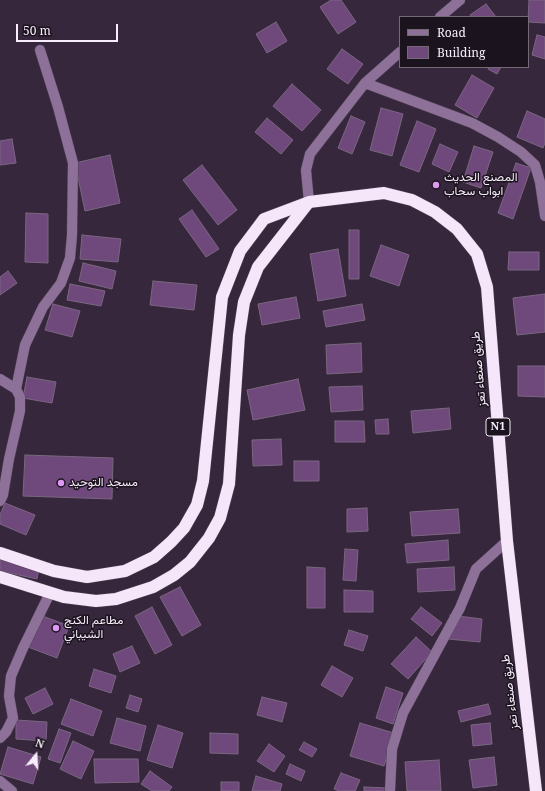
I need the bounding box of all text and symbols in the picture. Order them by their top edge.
scale bar [18,16,120,42]
legend [399,16,529,68]
text: 50 m [23,22,51,39]
text: Road [437,24,466,41]
text: Building [437,44,485,61]
place label: المصنع الحديث ابواب سحاب [444,171,517,199]
marker: المصنع الحديث ابواب سحاب [431,180,441,190]
street label: طريق صنعاء تعز [469,331,489,407]
road number: N1 [486,418,510,436]
place label: مسجد التوحيد [69,476,138,490]
marker: مسجد التوحيد [56,478,66,488]
place label: مطاعم الكنج الشيباني [64,614,123,642]
marker: مطاعم الكنج الشيباني [51,623,61,633]
street label: طريق صنعاء تعز [498,654,522,730]
north arrow [16,735,56,775]
text: N [33,735,46,752]

